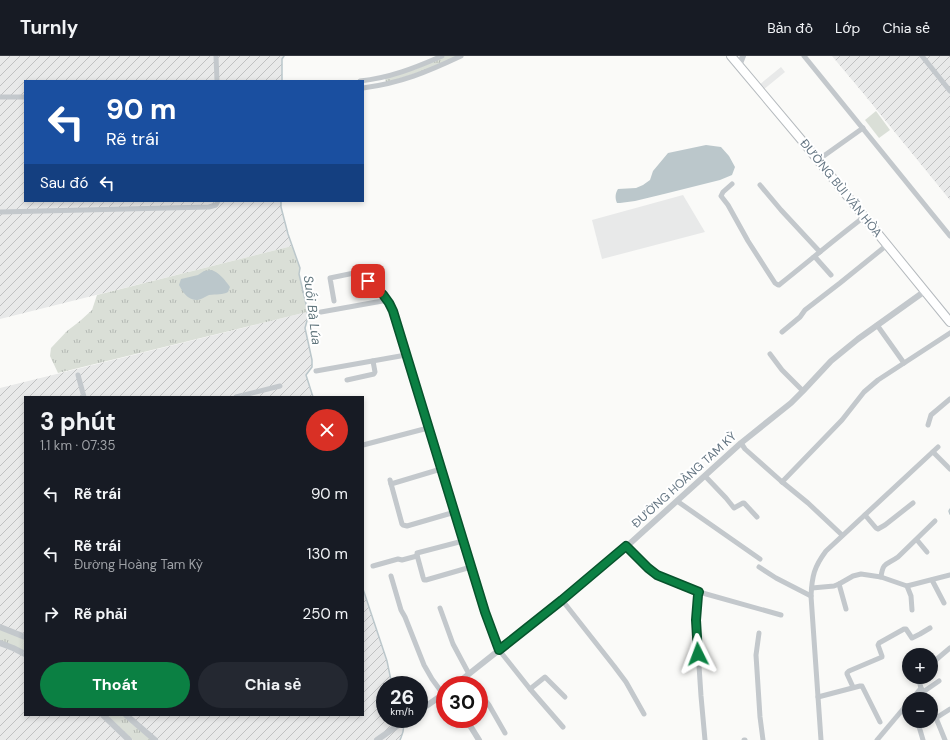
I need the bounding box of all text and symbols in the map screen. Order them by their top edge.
text: Turnly [20,15,78,40]
text: Bản đồ [767,19,813,37]
text: Lớp [835,19,860,37]
text: Chia sẻ [882,19,930,37]
text: 90 m [106,91,176,128]
icon: left [40,96,92,148]
text: Rẽ trái [106,127,159,151]
street label: ĐƯỜNG BÙI VĂN HÒA [796,136,886,240]
icon: left [96,172,118,194]
text: Sau đó [40,173,88,193]
pin [351,264,385,298]
icon: arrive [357,270,379,292]
water label: Suối Bà Lúa [300,274,325,346]
text: 3 phút [40,406,116,437]
button: close [306,409,348,451]
street label: ĐƯỜNG HOÀNG TAM KỲ [628,429,740,531]
text: 1.1 km · 07:35 [40,437,115,454]
icon: left [40,483,62,505]
text: Rẽ trái [74,484,121,504]
text: 90 m [311,484,348,504]
text: Rẽ trái [74,536,121,556]
icon: left [40,543,62,565]
text: 130 m [307,544,348,564]
text: Đường Hoàng Tam Kỳ [74,556,203,573]
icon: right [40,603,62,625]
text: Rẽ phải [74,604,127,624]
text: 250 m [303,604,348,624]
position arrow [677,633,719,675]
map controls [902,648,938,728]
button: + [902,648,938,684]
button: Thoát [40,662,190,708]
button: Chia sẻ [198,662,348,708]
speed limit sign: 30 [436,676,488,728]
text: 26 [390,684,414,710]
button: − [902,692,938,728]
text: km/h [390,705,414,718]

